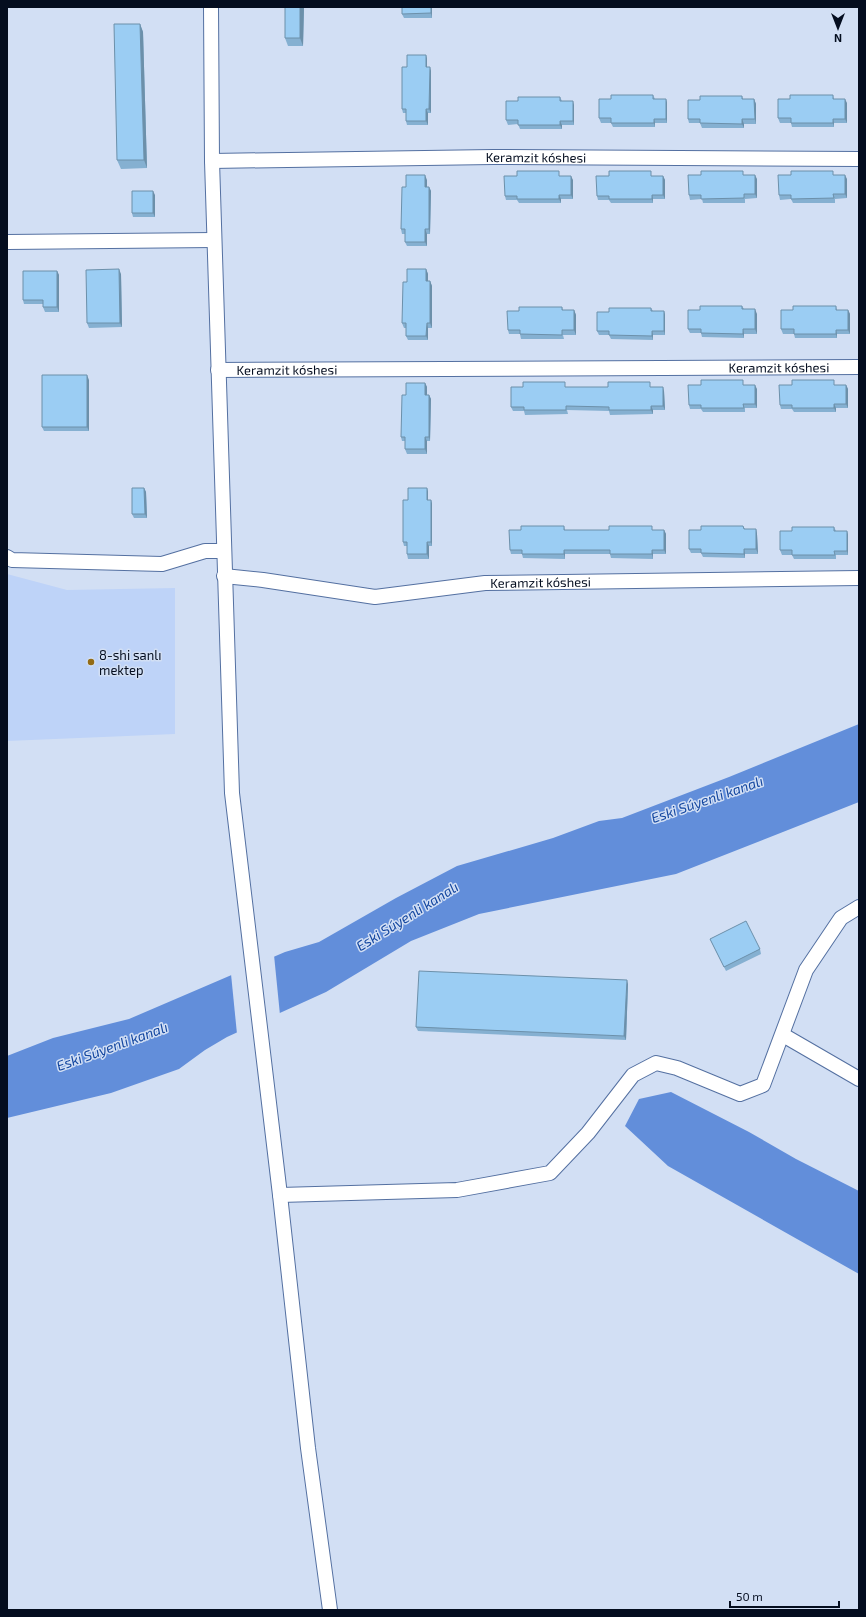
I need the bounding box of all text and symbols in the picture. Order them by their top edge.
north arrow [818,8,858,48]
text: N [834,32,842,45]
street label: Keramzit kóshesi [485,149,586,166]
street label: Keramzit kóshesi [729,359,829,376]
street label: Keramzit kóshesi [237,361,337,378]
street label: Keramzit kóshesi [490,574,591,591]
place label: 8-shi sanlı mektep [99,647,161,678]
marker: 8-shi sanlı mektep [86,657,96,667]
water label: Eski Súyenli kanalı [649,772,765,826]
water label: Eski Súyenli kanalı [353,878,461,954]
water label: Eski Súyenli kanalı [54,1018,170,1074]
scale bar [730,1583,839,1609]
text: 50 m [736,1589,763,1603]

